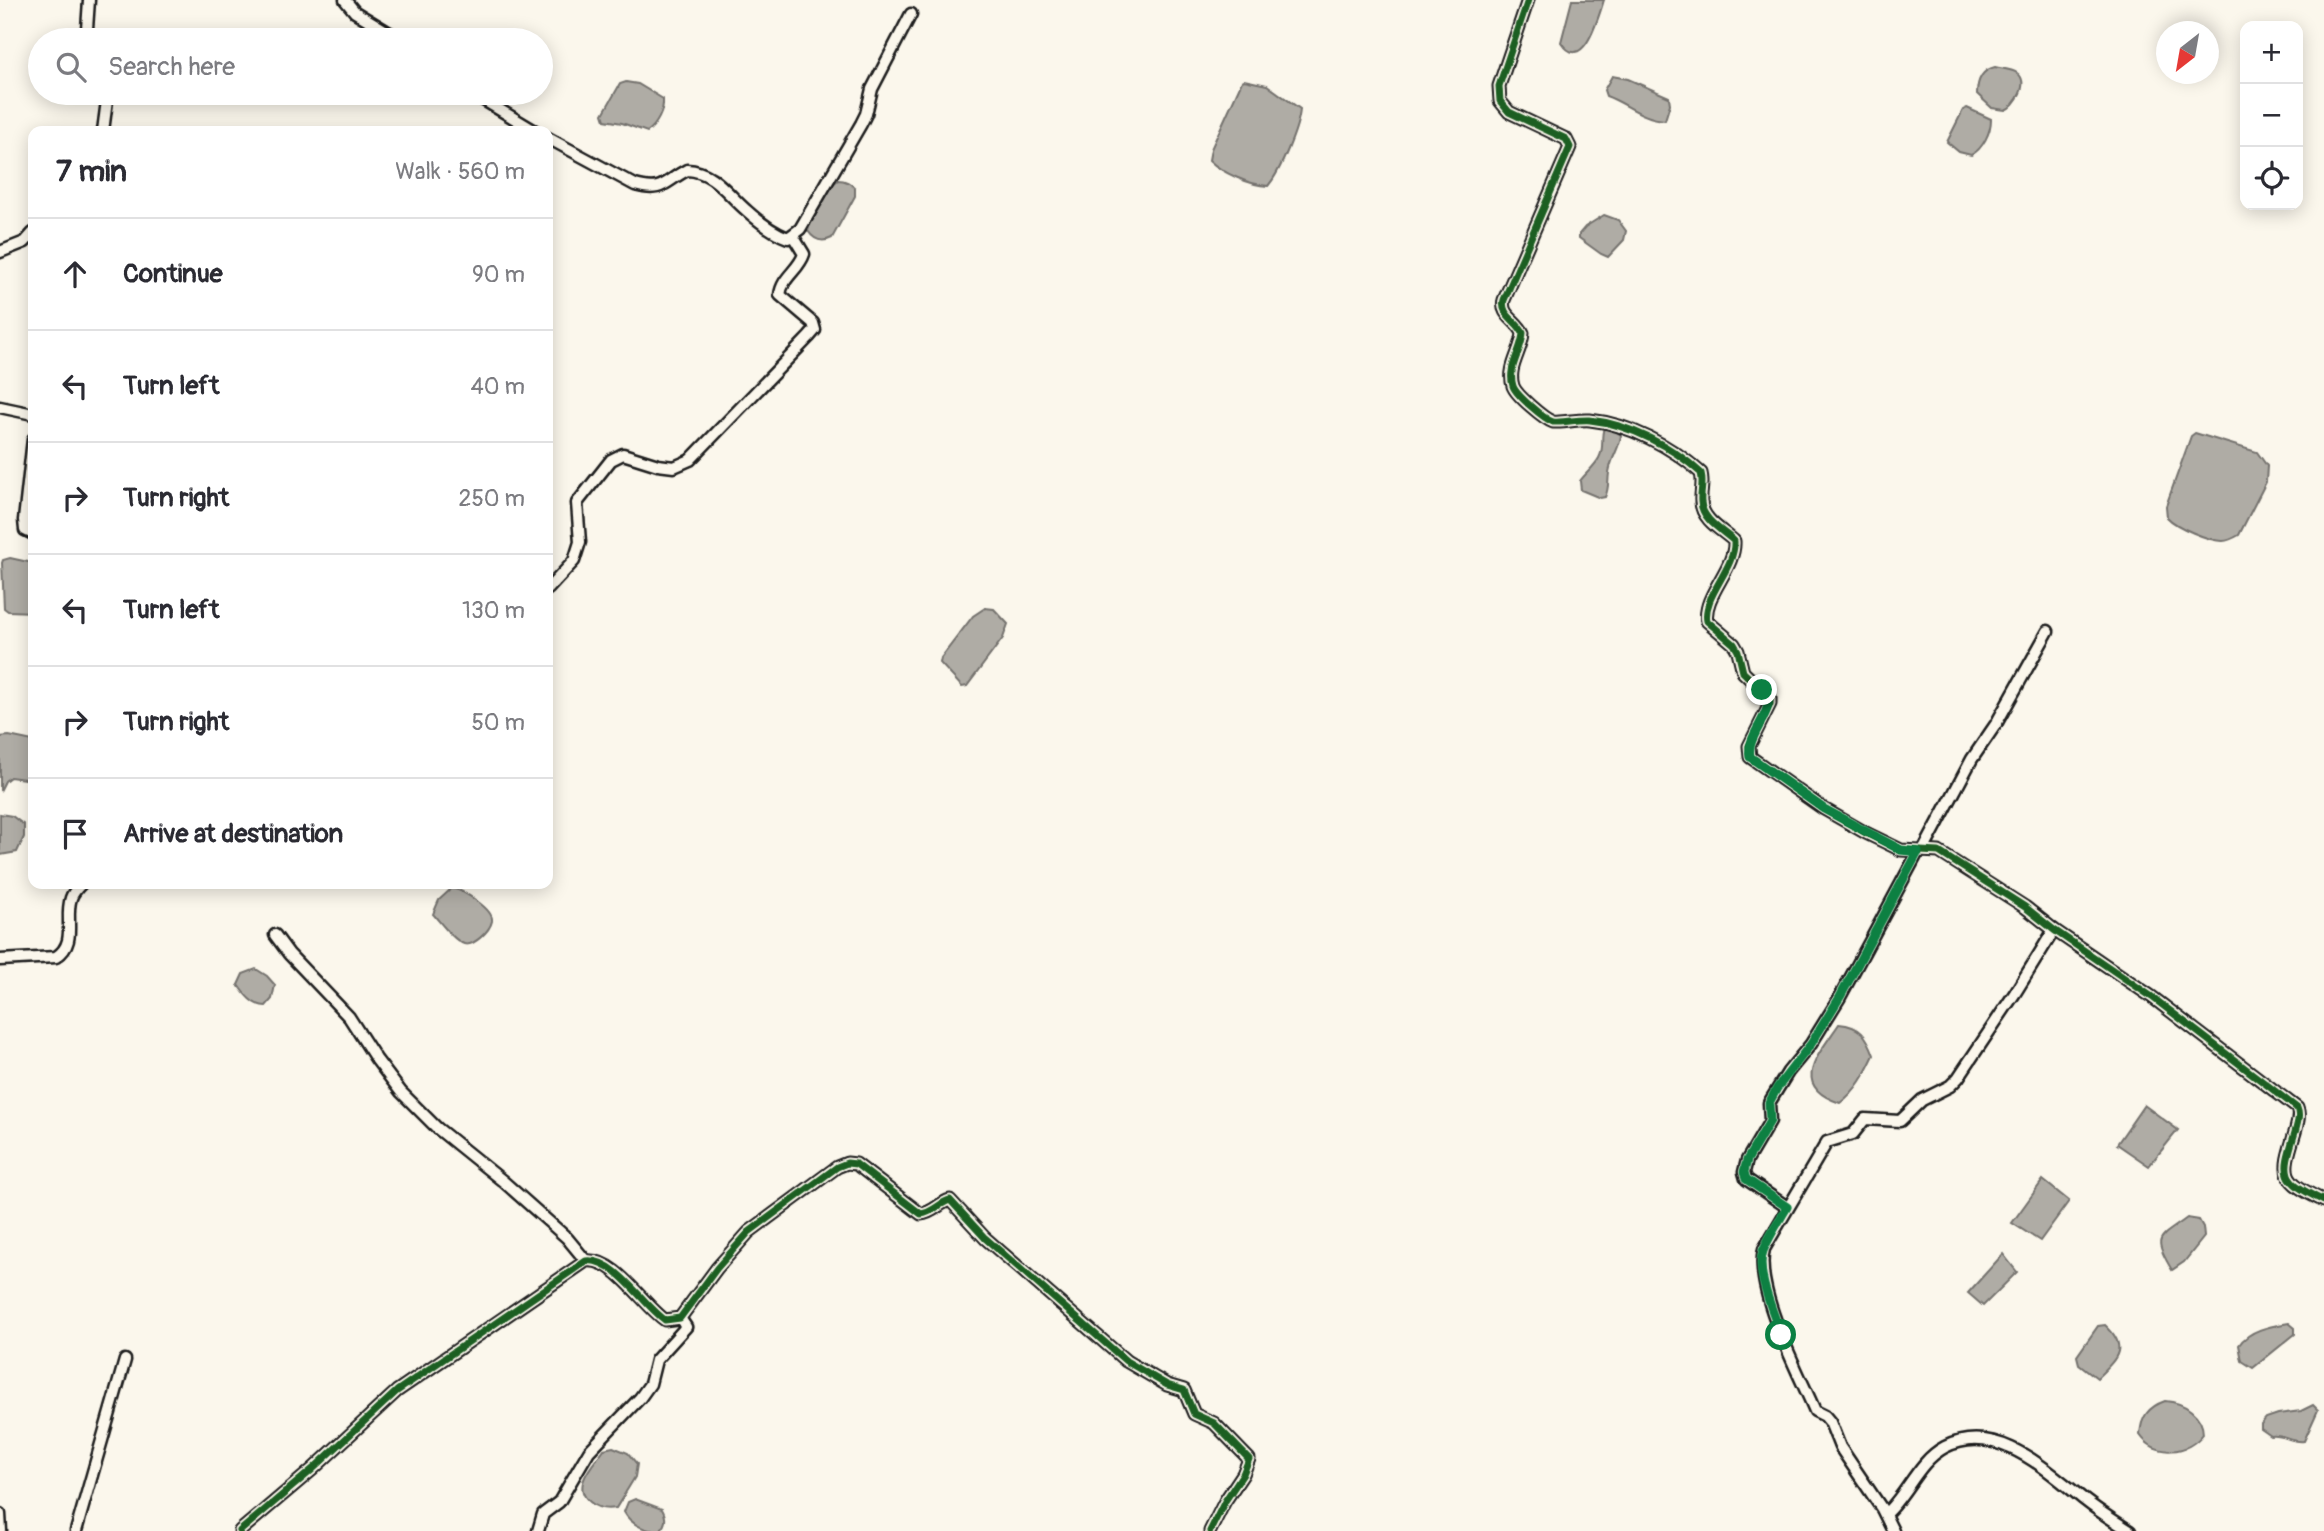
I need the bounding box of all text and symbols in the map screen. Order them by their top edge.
north arrow [2156,21,2219,84]
map controls [2240,21,2303,210]
button: + [2240,21,2303,84]
search box [28,28,553,105]
icon: search [52,48,90,86]
text: Search here [108,51,235,83]
button: − [2240,84,2303,147]
button: locate [2240,147,2303,210]
text: 7 min [56,153,127,190]
text: Walk · 560 m [395,157,525,186]
icon: ahead [56,255,94,293]
text: Continue [123,258,223,290]
text: 90 m [472,260,525,289]
icon: left [56,367,94,405]
text: Turn left [123,370,219,402]
text: 40 m [471,372,525,401]
icon: right [56,479,94,517]
text: Turn right [123,482,229,514]
text: 250 m [459,484,525,513]
icon: left [56,591,94,629]
text: Turn left [123,594,219,626]
text: 130 m [462,596,525,625]
route end [1746,674,1777,705]
icon: right [56,703,94,741]
text: Turn right [123,706,229,738]
text: 50 m [471,708,525,737]
icon: arrive [56,815,94,853]
text: Arrive at destination [123,818,343,850]
route start [1765,1319,1796,1350]

